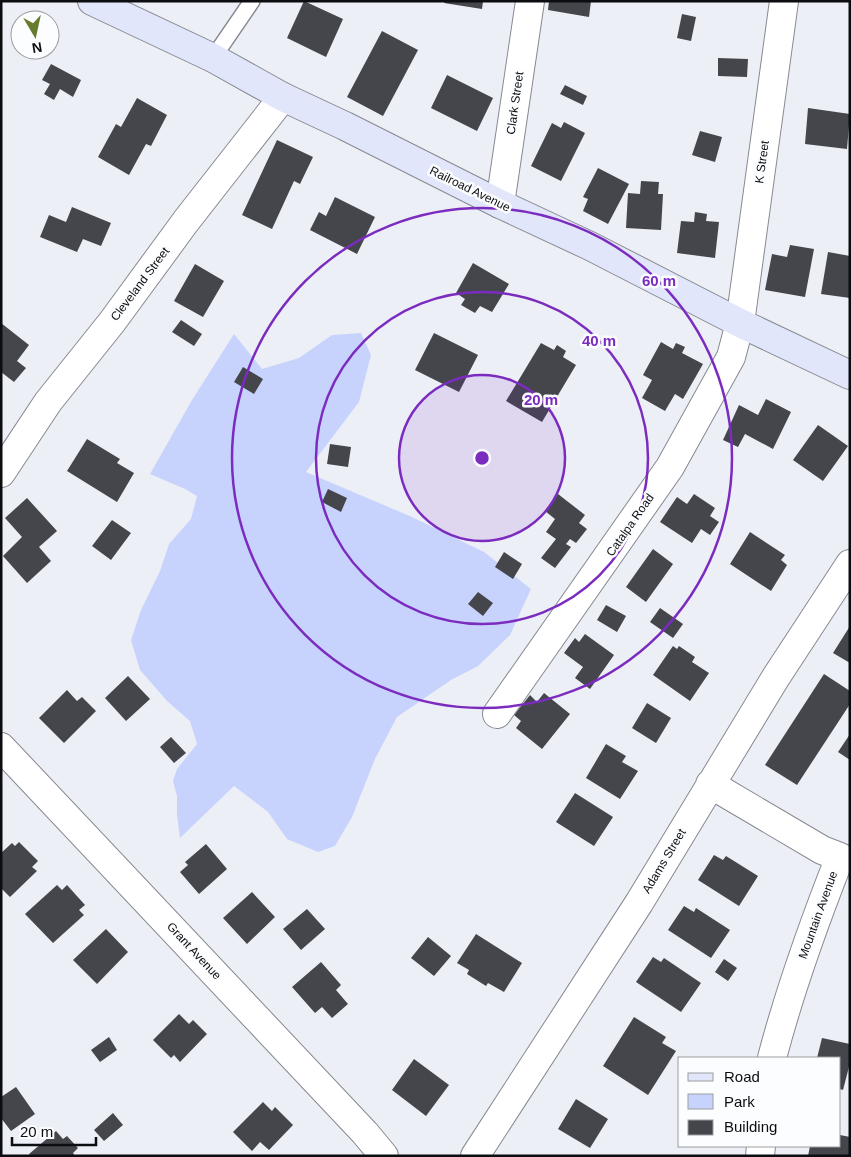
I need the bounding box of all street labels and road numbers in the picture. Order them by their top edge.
street label: Clark Street [504,70,526,135]
street label: K Street [752,139,772,184]
street label: Railroad Avenue [427,163,513,215]
street label: Cleveland Street [108,244,173,324]
street label: Catalpa Road [603,491,657,559]
street label: Adams Street [639,826,689,896]
street label: Mountain Avenue [796,869,841,961]
street label: Grant Avenue [164,919,224,983]

